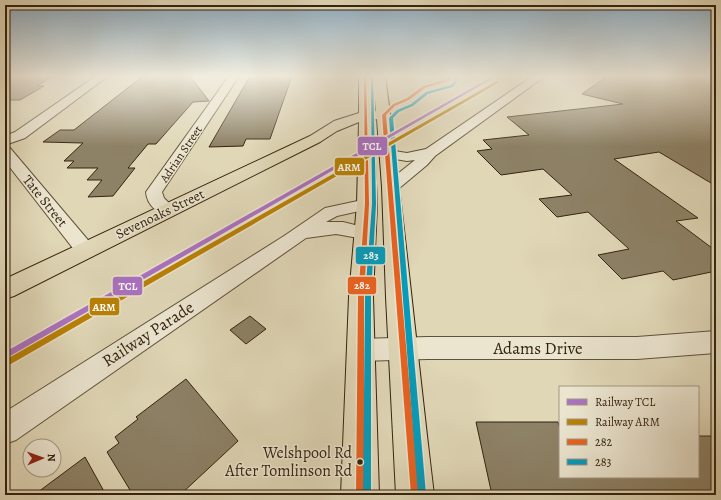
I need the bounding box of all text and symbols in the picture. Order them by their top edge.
street label: Adrian Street [156,122,206,186]
line badge: TCL [357,136,388,156]
text: TCL [363,139,382,154]
line badge: ARM [334,157,365,176]
text: ARM [336,160,361,175]
street label: Tate Street [18,171,72,231]
street label: Sevenoaks Street [112,184,208,244]
line badge: 283 [355,246,386,265]
text: 283 [363,248,379,263]
line badge: TCL [112,276,143,296]
line badge: 282 [347,276,377,295]
text: 282 [354,278,371,293]
text: TCL [119,279,138,294]
street label: Railway Parade [98,296,198,372]
line badge: ARM [89,297,120,316]
text: ARM [91,300,116,315]
street label: Adams Drive [492,337,583,360]
legend [559,386,699,478]
text: Railway TCL [595,394,656,410]
text: Railway ARM [595,414,660,430]
text: 282 [595,434,613,450]
north arrow [22,438,62,478]
place label: Welshpool Rd After Tomlinson Rd [224,442,352,482]
text: N [44,453,59,462]
text: 283 [595,454,612,470]
marker: Welshpool Rd After Tomlinson Rd [355,457,365,467]

